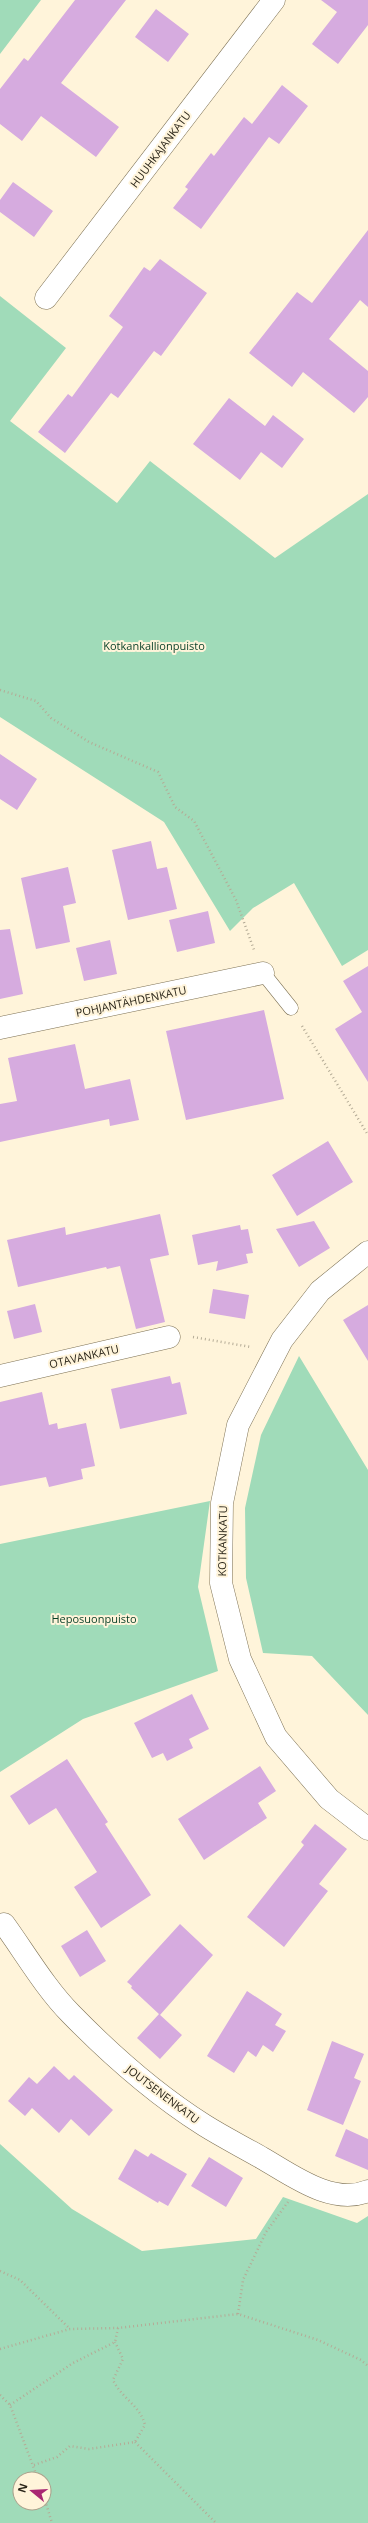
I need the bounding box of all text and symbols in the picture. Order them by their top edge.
street label: HUUHKAJANKATU [126,108,194,190]
park label: Kotkankallionpuisto [103,638,205,653]
street label: POHJANTÄHDENKATU [74,982,188,1020]
street label: OTAVANKATU [48,1341,120,1371]
street label: KOTKANKATU [214,1505,230,1577]
park label: Heposuonpuisto [51,1611,137,1626]
street label: JOUTSENENKATU [122,2061,203,2127]
north arrow [12,2471,52,2511]
text: N [13,2481,31,2494]

